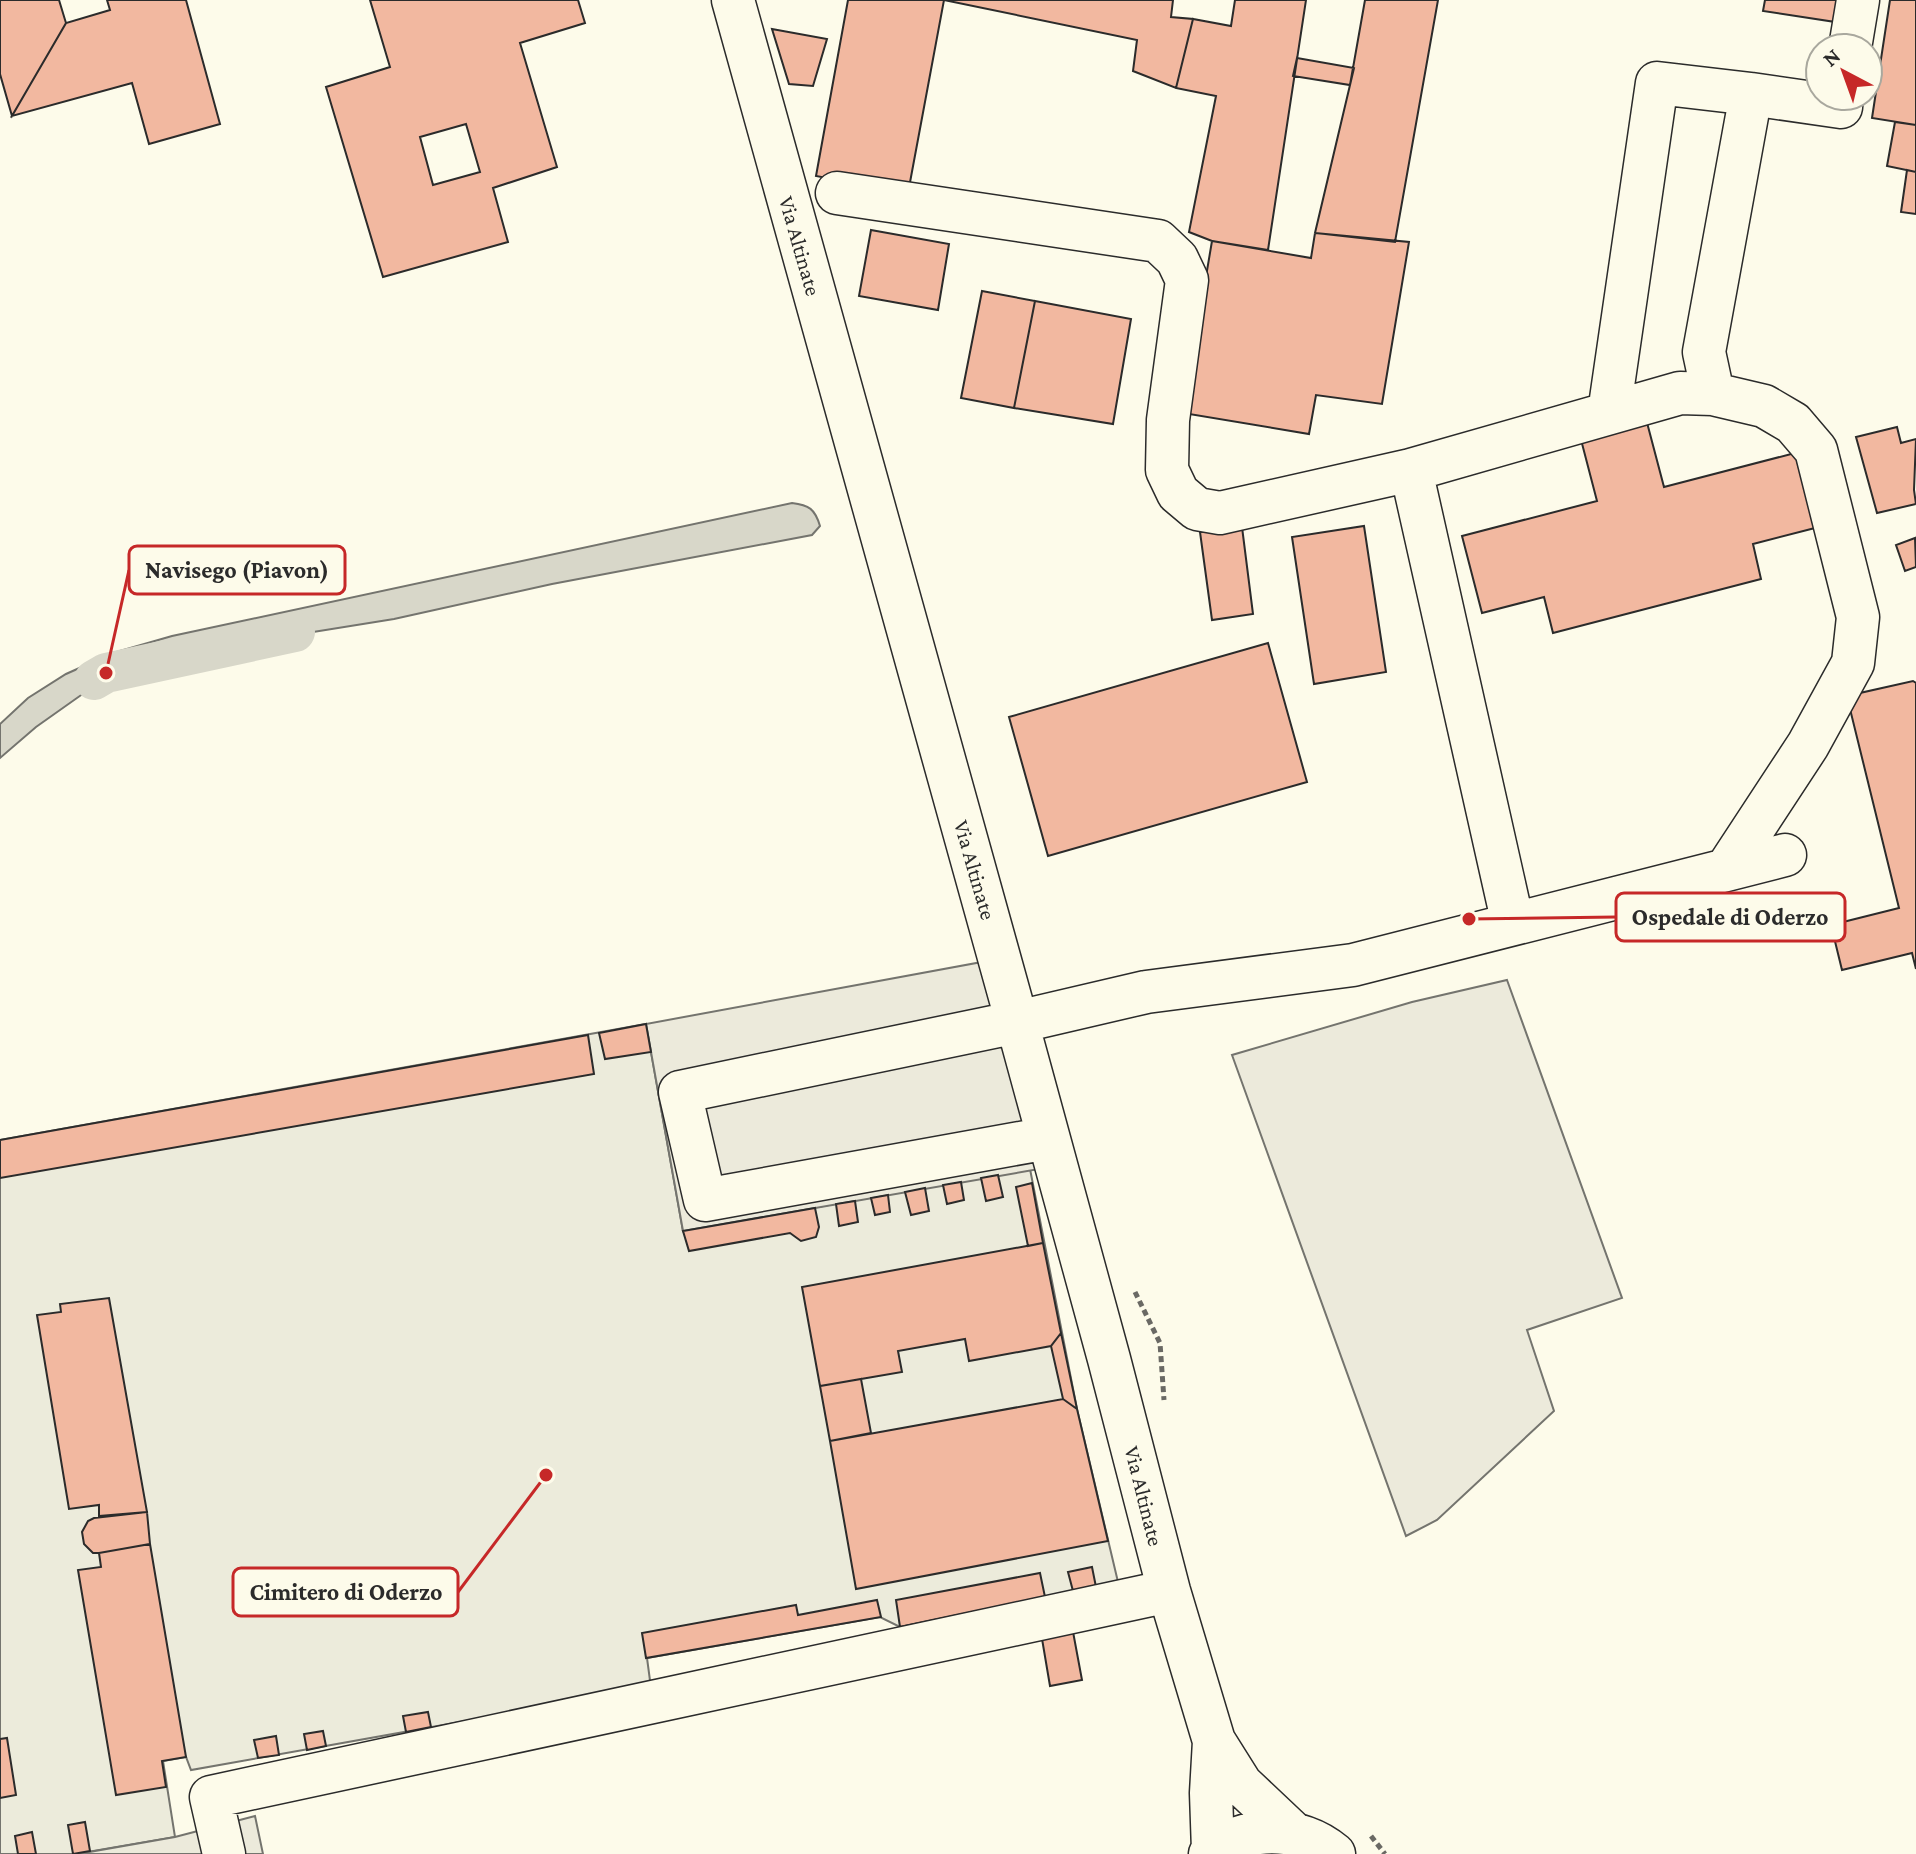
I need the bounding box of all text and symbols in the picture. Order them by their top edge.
north arrow [1804,32,1884,112]
text: N [1817,43,1845,72]
street label: Via Altinate [774,193,826,299]
callout: Navisego (Piavon) [129,546,345,594]
text: Navisego (Piavon) [145,556,329,584]
street label: Via Altinate [949,817,1001,923]
callout: Ospedale di Oderzo [1616,893,1845,941]
text: Ospedale di Oderzo [1632,903,1828,930]
street label: Via Altinate [1119,1443,1169,1549]
callout: Cimitero di Oderzo [233,1568,458,1616]
text: Cimitero di Oderzo [250,1578,442,1605]

